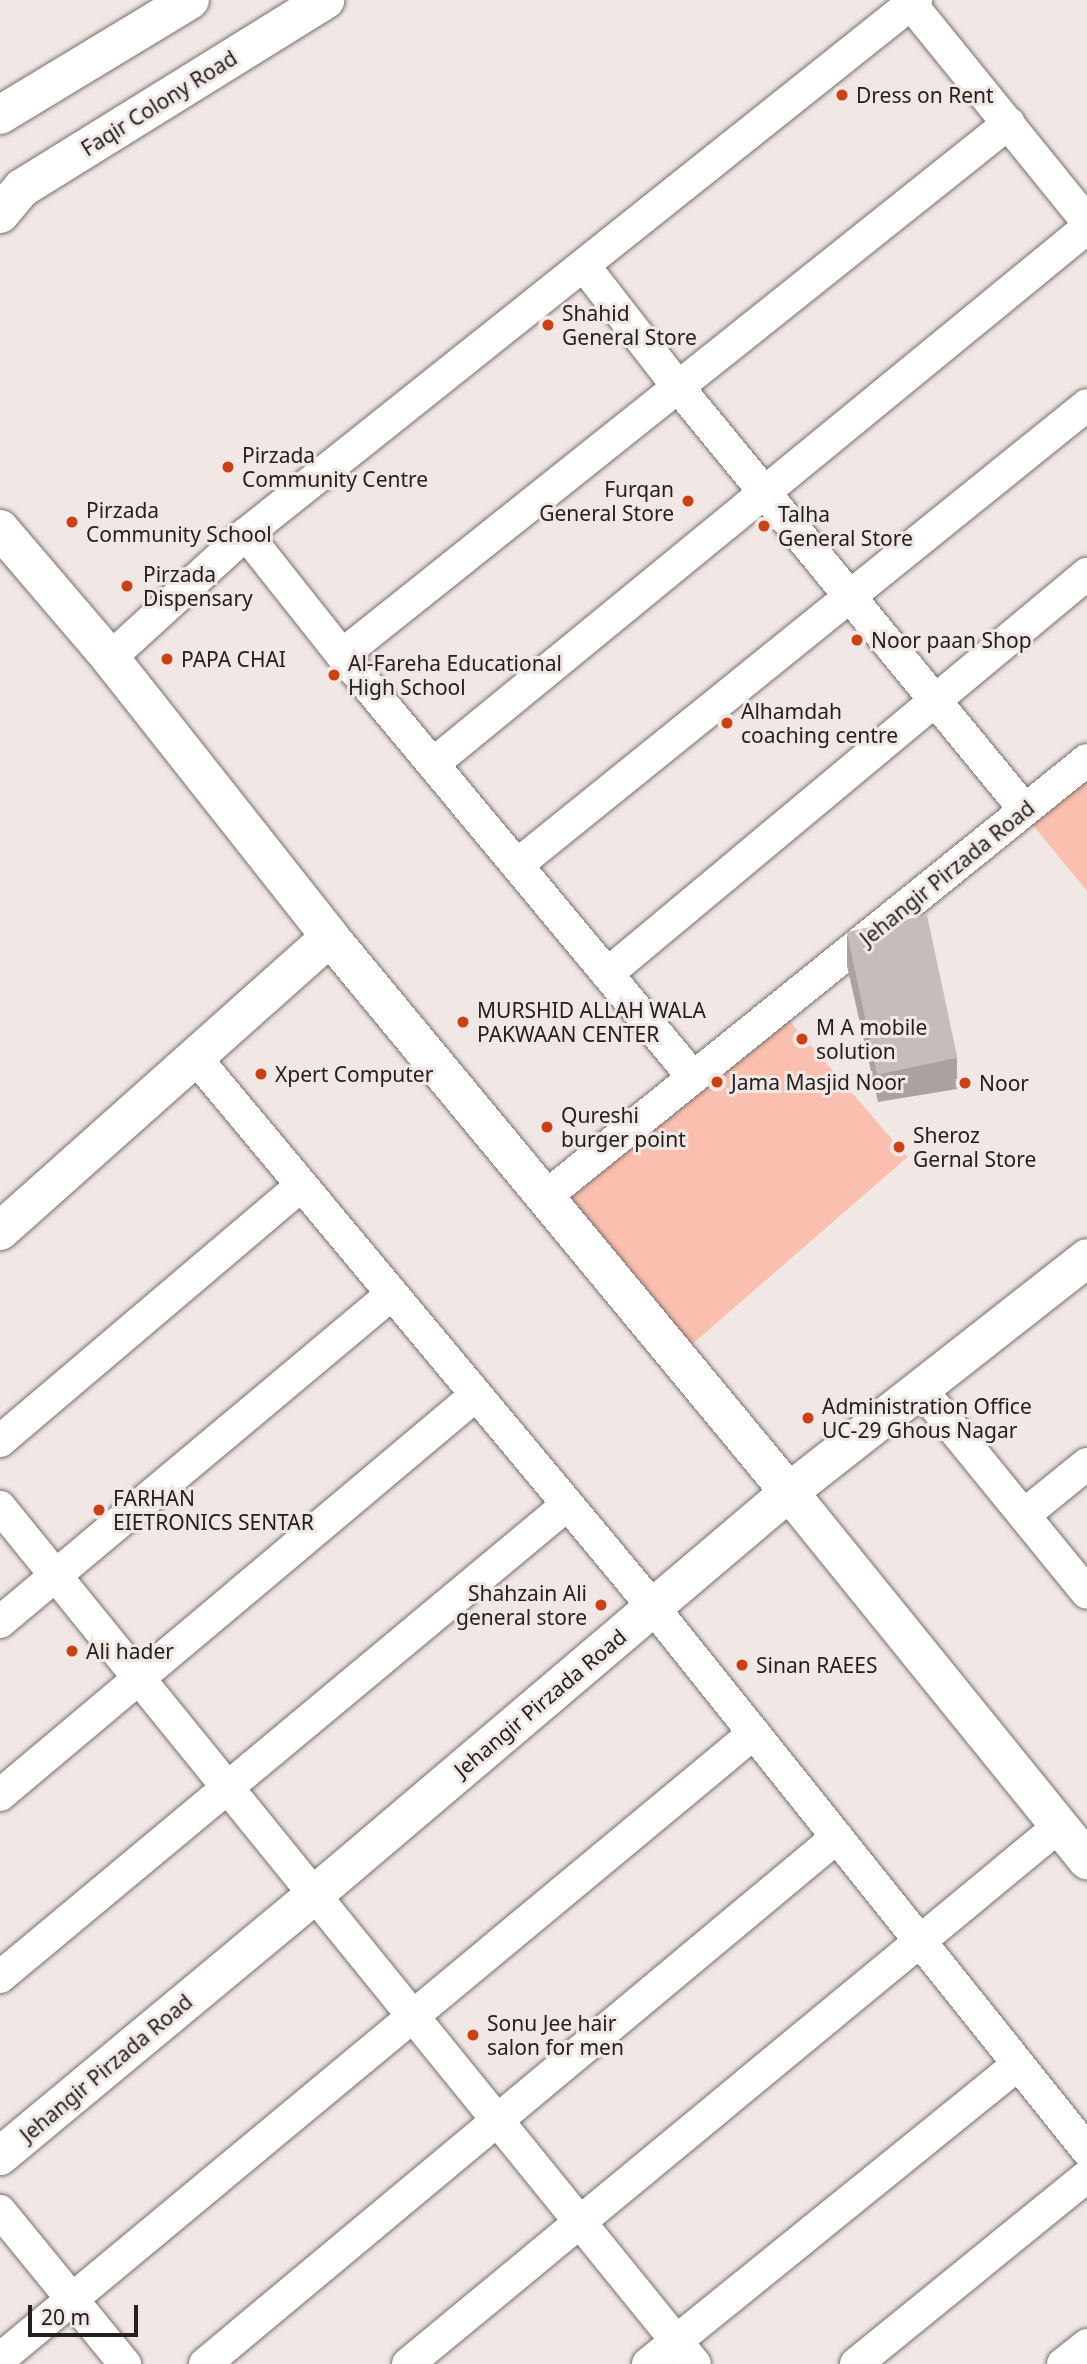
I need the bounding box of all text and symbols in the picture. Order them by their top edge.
street label: Faqir Colony Road [76,45,242,161]
place label: Dress on Rent [856,82,994,108]
marker: Dress on Rent [834,87,850,103]
place label: Shahid General Store [562,300,697,350]
marker: Shahid General Store [540,317,556,333]
place label: Pirzada Community Centre [242,442,428,492]
marker: Pirzada Community Centre [220,459,236,475]
place label: Furqan General Store [539,476,674,526]
marker: Furqan General Store [680,493,696,509]
place label: Pirzada Community School [86,497,272,547]
place label: Talha General Store [778,501,913,551]
marker: Pirzada Community School [64,514,80,530]
marker: Talha General Store [756,518,772,534]
place label: Pirzada Dispensary [143,561,253,611]
marker: Pirzada Dispensary [117,576,137,596]
place label: Noor paan Shop [871,627,1032,653]
marker: Noor paan Shop [849,632,865,648]
place label: PAPA CHAI [181,646,286,672]
place label: Al-Fareha Educational High School [348,650,562,700]
marker: PAPA CHAI [159,651,175,667]
marker: Al-Fareha Educational High School [326,667,342,683]
place label: Alhamdah coaching centre [741,698,898,748]
marker: Alhamdah coaching centre [719,715,735,731]
street label: Jehangir Pirzada Road [855,795,1039,951]
place label: MURSHID ALLAH WALA PAKWAAN CENTER [477,997,706,1047]
marker: MURSHID ALLAH WALA PAKWAAN CENTER [455,1014,471,1030]
place label: M A mobile solution [816,1014,927,1064]
marker: M A mobile solution [794,1031,810,1047]
place label: Xpert Computer [275,1061,433,1087]
marker: Xpert Computer [253,1066,269,1082]
place label: Jama Masjid Noor [731,1069,906,1095]
place label: Noor [979,1070,1029,1096]
marker: Jama Masjid Noor [709,1074,725,1090]
marker: Noor [957,1075,973,1091]
place label: Qureshi burger point [561,1102,686,1152]
marker: Qureshi burger point [539,1119,555,1135]
place label: Sheroz Gernal Store [913,1122,1036,1172]
marker: Sheroz Gernal Store [891,1139,907,1155]
place label: Administration Office UC-29 Ghous Nagar [822,1393,1032,1443]
marker: Administration Office UC-29 Ghous Nagar [800,1410,816,1426]
place label: FARHAN EIETRONICS SENTAR [113,1485,314,1535]
marker: FARHAN EIETRONICS SENTAR [91,1502,107,1518]
place label: Shahzain Ali general store [456,1580,587,1630]
marker: Shahzain Ali general store [593,1597,609,1613]
street label: Jehangir Pirzada Road [449,1624,631,1782]
place label: Ali hader [86,1638,174,1664]
marker: Ali hader [64,1643,80,1659]
place label: Sinan RAEES [756,1652,878,1678]
marker: Sinan RAEES [734,1657,750,1673]
street label: Jehangir Pirzada Road [15,1989,197,2147]
place label: Sonu Jee hair salon for men [487,2010,624,2060]
marker: Sonu Jee hair salon for men [465,2027,481,2043]
scale bar [32,2290,142,2334]
text: 20 m [41,2303,90,2331]

